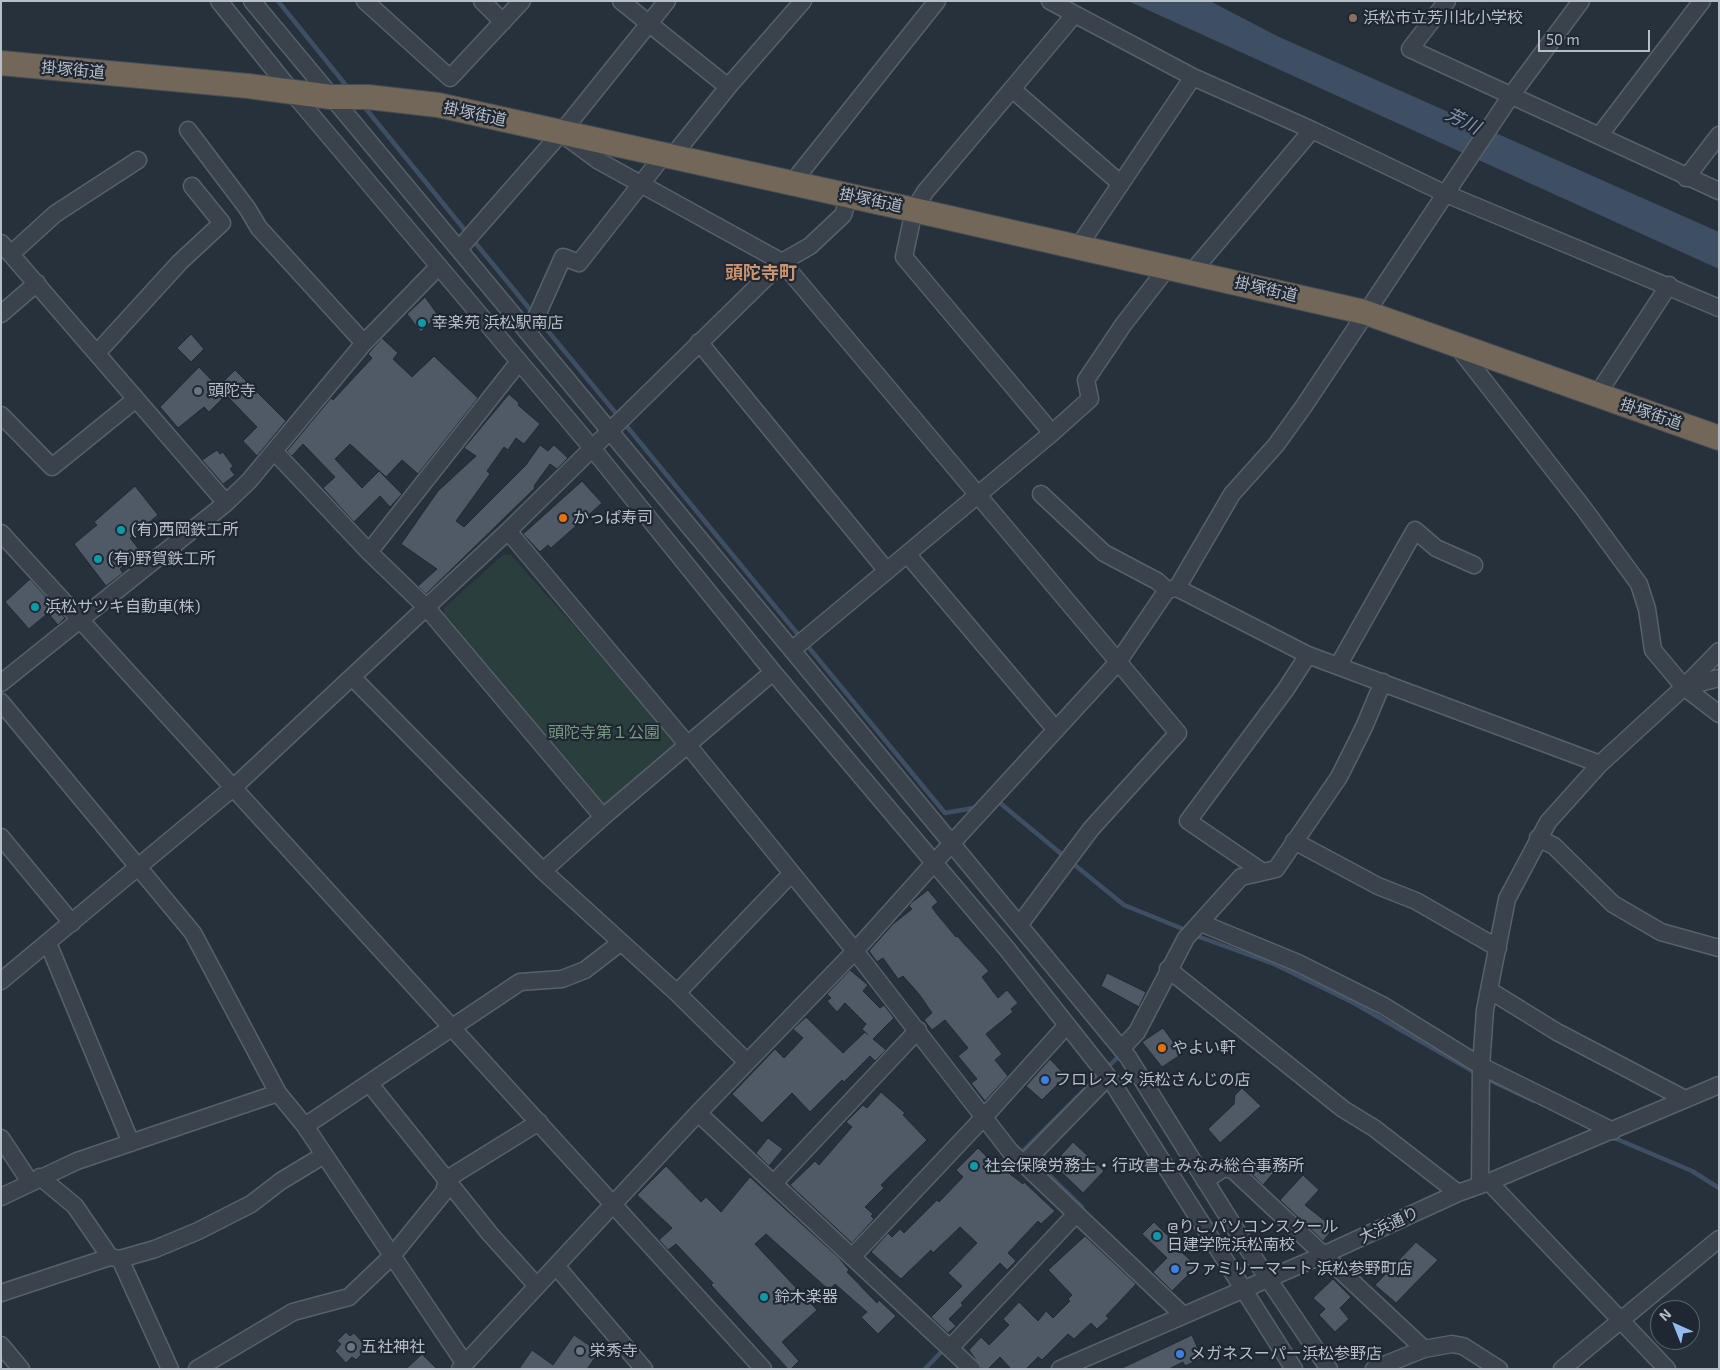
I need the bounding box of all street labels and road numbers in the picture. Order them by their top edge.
street label: 掛塚街道 [40,58,106,82]
street label: 掛塚街道 [442,98,508,130]
street label: 掛塚街道 [838,184,904,216]
street label: 掛塚街道 [1233,272,1299,306]
street label: 掛塚街道 [1618,395,1684,433]
street label: 大浜通り [1356,1203,1422,1247]

